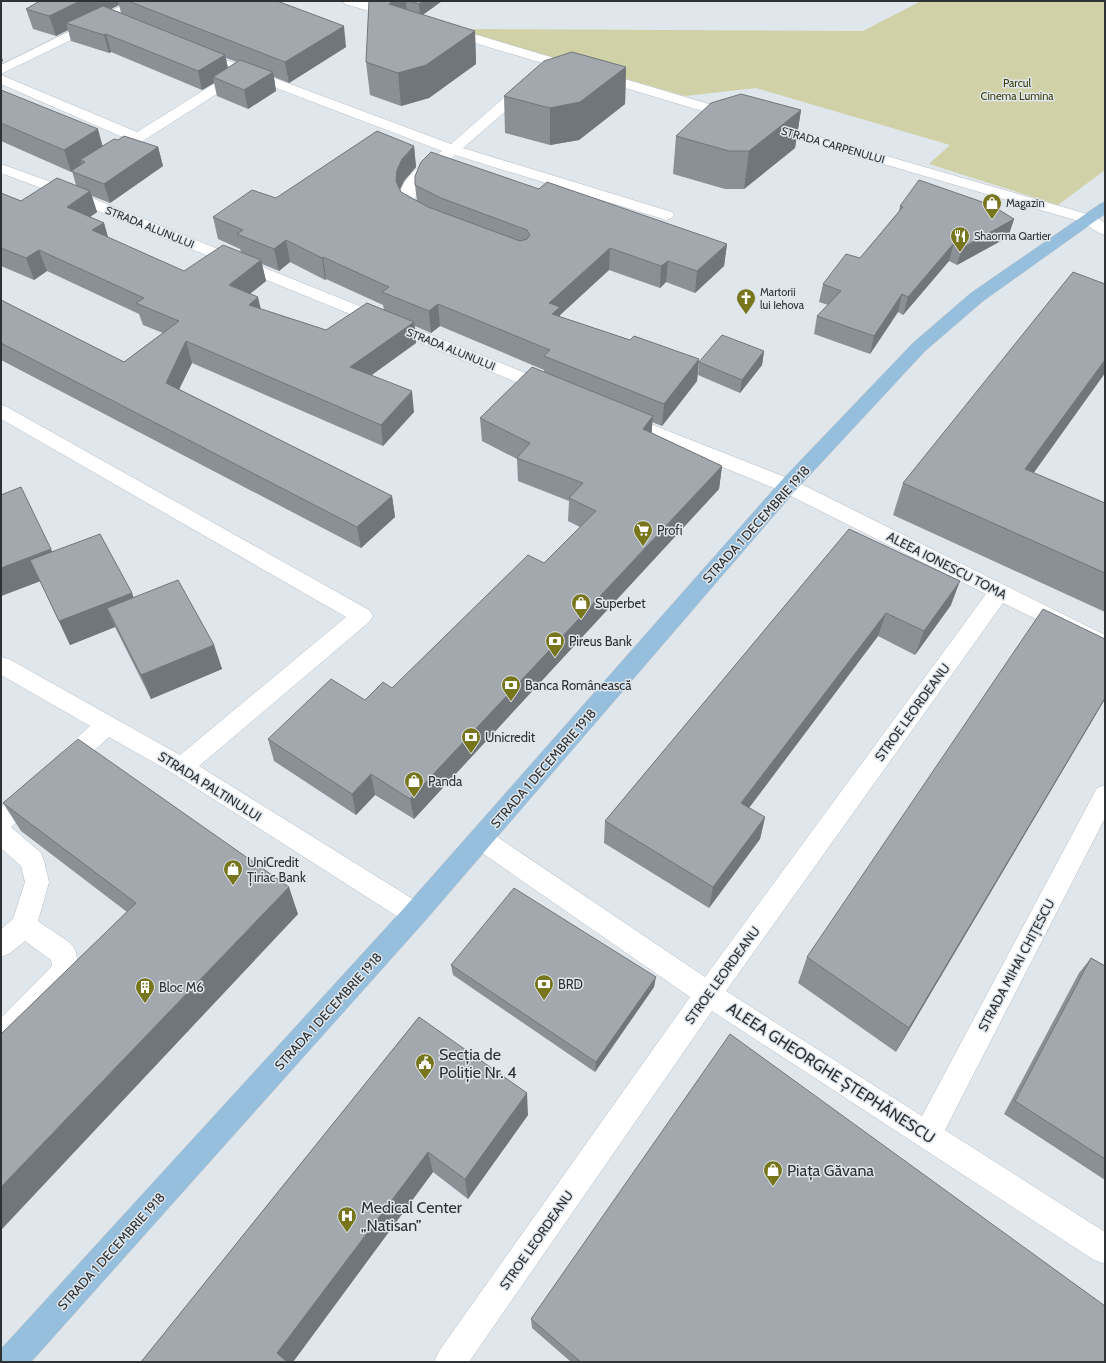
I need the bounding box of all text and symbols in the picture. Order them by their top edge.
park label: Parcul Cinema Lumina [980,76,1054,103]
street label: STRADA CARPENULUI [780,123,886,167]
shop icon: Magazin [981,192,1003,220]
place label: Magazin [1006,196,1045,210]
street label: STRADA ALUNULUI [103,203,197,251]
restaurant icon: Shaorma Qartier [949,225,971,253]
place label: Shaorma Qartier [974,229,1051,243]
place label: Martorii lui Iehova [760,285,805,312]
church icon: Martorii lui Iehova [735,287,757,315]
street label: STRADA ALUNULUI [404,325,498,373]
street label: STRADA 1 DECEMBRIE 1918 [699,462,813,586]
supermarket icon: Profi [632,519,654,547]
place label: Profi [657,522,682,538]
street label: ALEEA IONESCU TOMA [884,528,1010,602]
shop icon: Superbet [570,592,592,620]
place label: Superbet [595,595,646,611]
bank icon: Pireus Bank [544,630,566,658]
place label: Pireus Bank [569,633,632,649]
street label: STROE LEORDEANU [871,660,953,764]
bank icon: Banca Românească [500,674,522,702]
place label: Banca Românească [525,677,632,693]
street label: STRADA 1 DECEMBRIE 1918 [487,705,599,831]
bank icon: Unicredit [460,726,482,754]
place label: Unicredit [485,729,536,745]
street label: STRADA PALTINULUI [155,748,265,824]
shop icon: Panda [403,770,425,798]
place label: Panda [428,773,463,789]
place label: UniCredit Țiriac Bank [247,854,306,886]
shop icon: UniCredit Țiriac Bank [222,858,244,886]
street label: STRADA MIHAI CHIȚESCU [974,896,1059,1034]
street label: STROE LEORDEANU [681,923,763,1027]
street label: STRADA 1 DECEMBRIE 1918 [271,949,385,1073]
bank icon: BRD [533,973,555,1001]
building icon: Bloc M6 [134,976,156,1004]
place label: BRD [558,976,583,992]
place label: Bloc M6 [159,979,204,995]
street label: ALEEA GHEORGHE ȘTEPHĂNESCU [723,999,939,1148]
place label: Secția de Poliție Nr. 4 [439,1045,516,1083]
public building icon: Secția de Poliție Nr. 4 [414,1052,436,1080]
shop icon: Piața Găvana [762,1159,784,1187]
place label: Piața Găvana [787,1161,874,1181]
street label: STROE LEORDEANU [496,1187,576,1293]
street label: STRADA 1 DECEMBRIE 1918 [54,1189,168,1313]
place label: Medical Center „Natisan” [361,1198,463,1235]
hospital icon: Medical Center „Natisan” [336,1205,358,1233]

